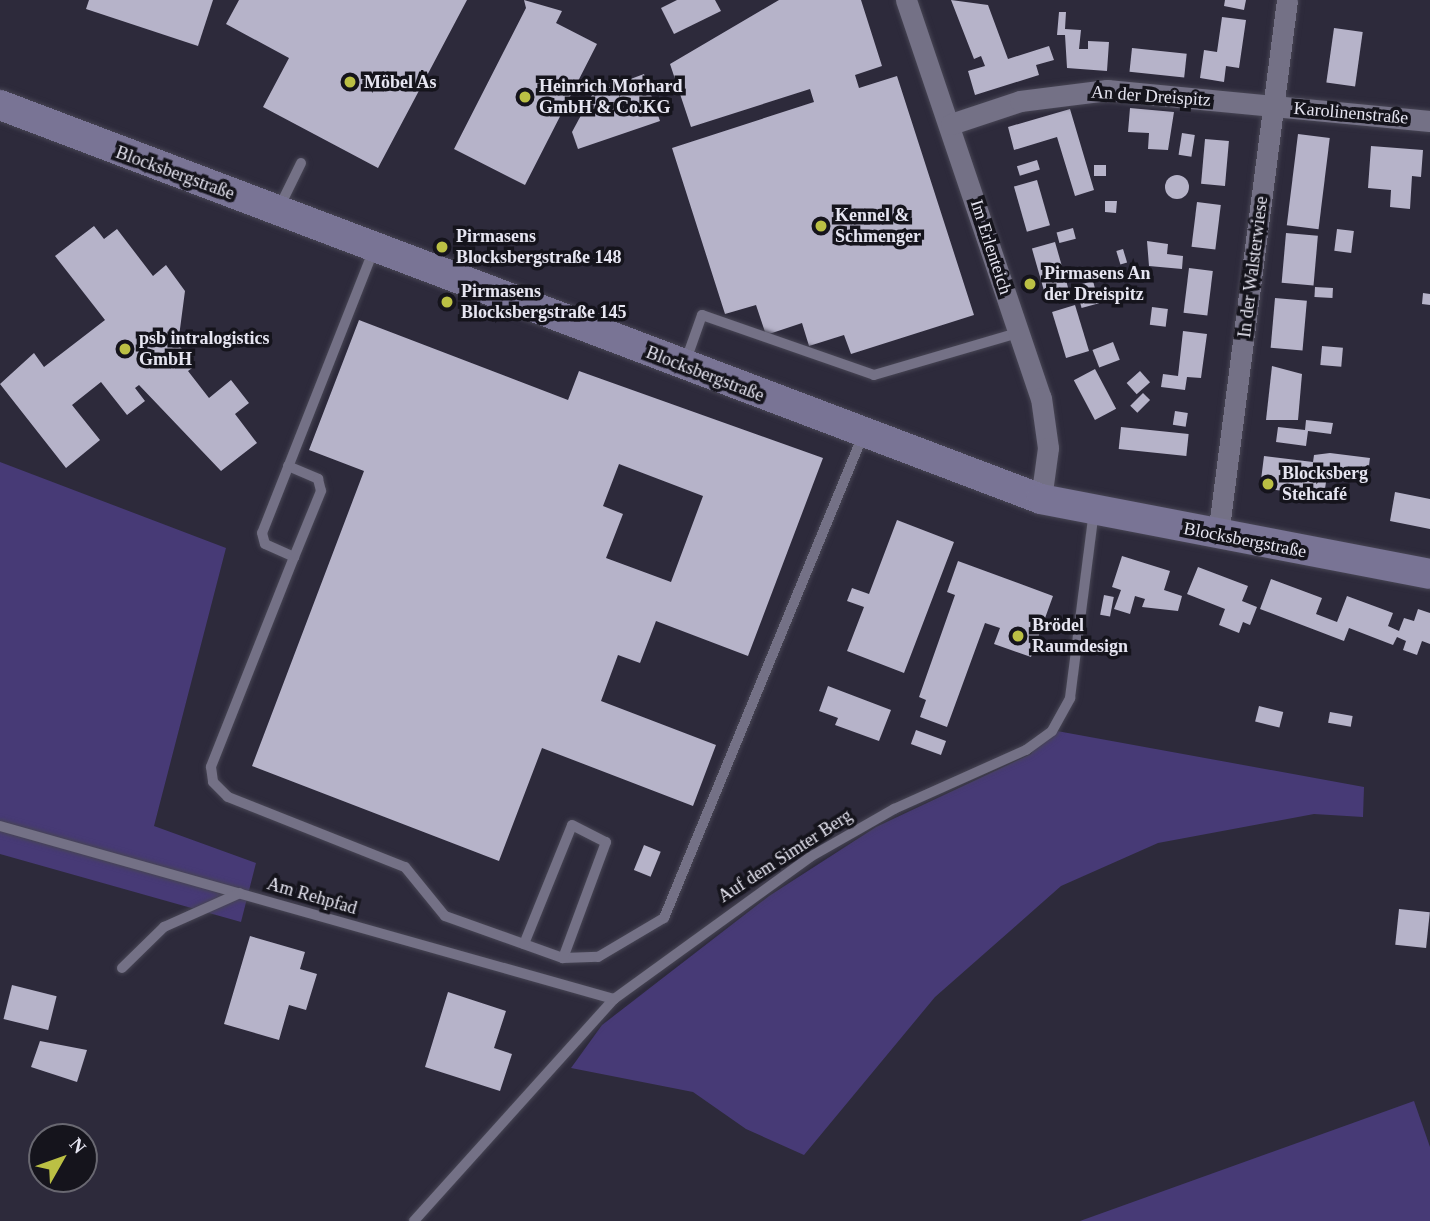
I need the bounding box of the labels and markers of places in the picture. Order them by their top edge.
place label: Möbel As [364,71,437,93]
marker: Möbel As [342,74,358,90]
place label: Heinrich Morhard GmbH & Co.KG [539,76,682,119]
marker: Heinrich Morhard GmbH & Co.KG [517,89,533,105]
place label: Kennel & Schmenger [835,205,921,248]
marker: Kennel & Schmenger [813,218,829,234]
place label: Pirmasens Blocksbergstraße 148 [456,226,621,268]
marker: Pirmasens Blocksbergstraße 148 [434,239,450,255]
place label: Pirmasens An der Dreispitz [1044,263,1151,306]
marker: Pirmasens An der Dreispitz [1022,276,1038,292]
place label: Pirmasens Blocksbergstraße 145 [461,281,626,324]
marker: Pirmasens Blocksbergstraße 145 [439,294,455,310]
place label: psb intralogistics GmbH [139,328,270,370]
marker: psb intralogistics GmbH [117,341,133,357]
place label: Blocksberg Stehcafé [1282,463,1368,505]
marker: Blocksberg Stehcafé [1260,476,1276,492]
place label: Brödel Raumdesign [1032,615,1128,658]
marker: Brödel Raumdesign [1010,628,1026,644]

